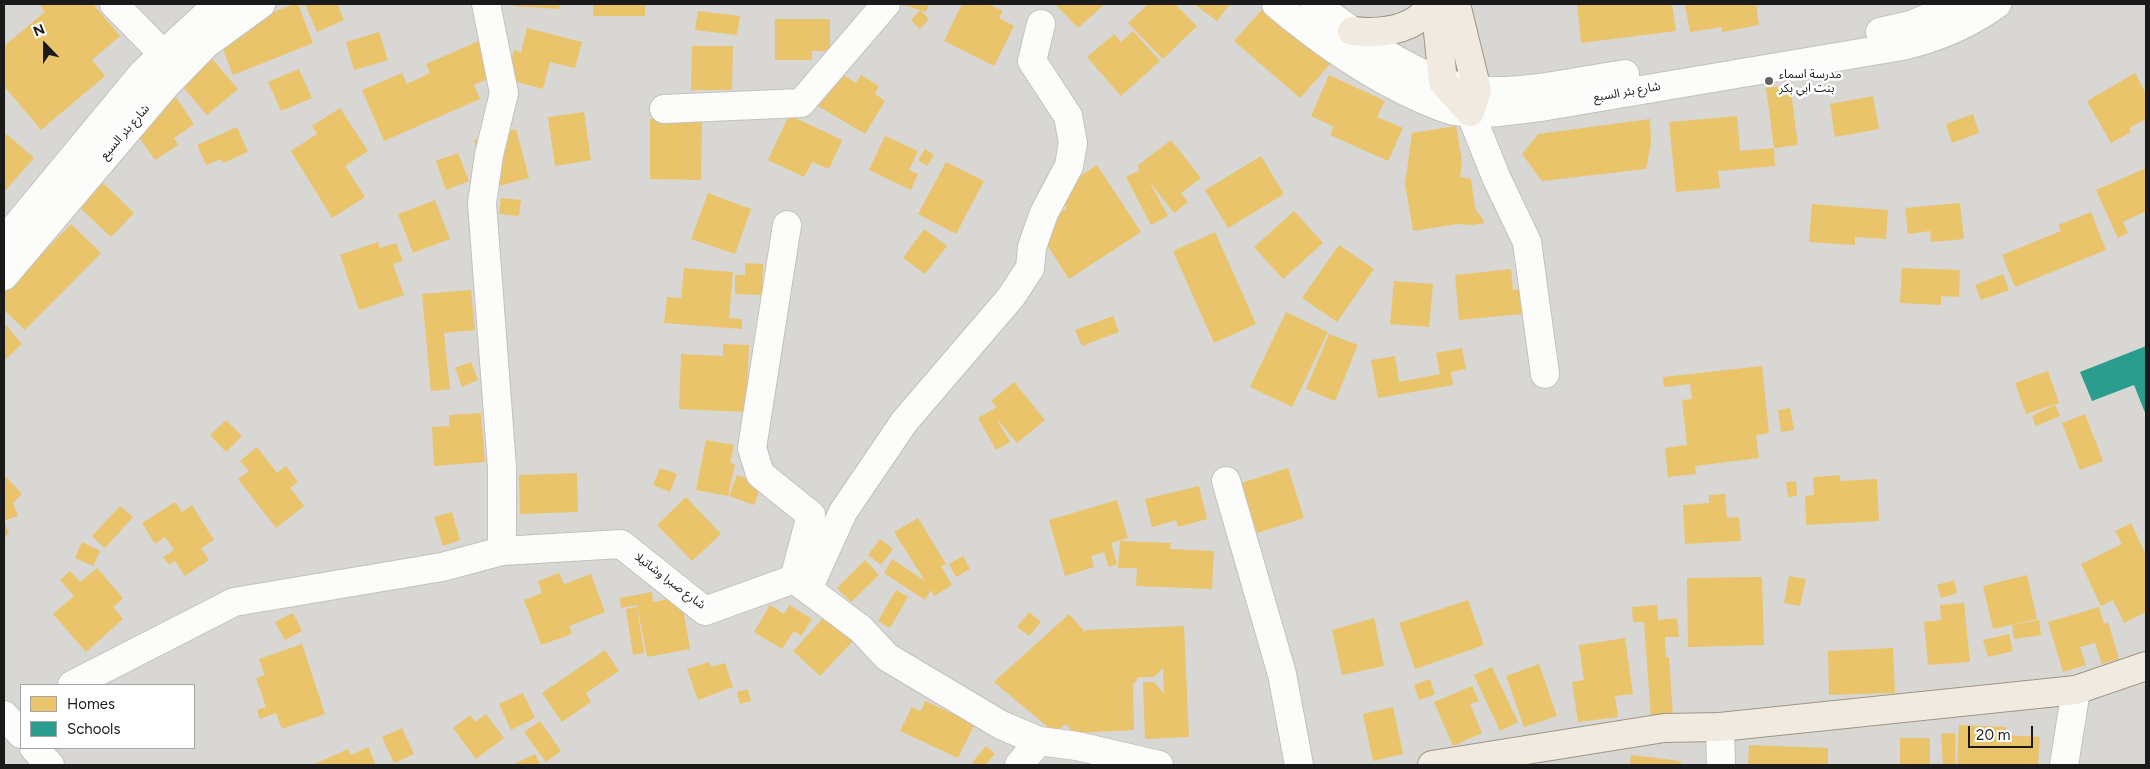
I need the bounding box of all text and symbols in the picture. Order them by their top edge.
north arrow [20,20,70,70]
text: N [31,21,47,41]
place label: مدرسة اسماء بنت ابي بكر [1779,67,1842,95]
marker: مدرسة اسماء بنت ابي بكر [1763,75,1775,87]
street label: شارع بئر السبع [1592,79,1662,105]
street label: شارع بئر السبع [97,102,153,162]
street label: شارع صبرا وشاتيلا [632,550,708,612]
legend [20,684,195,749]
text: Homes [67,695,115,713]
scale bar [1970,716,2035,748]
text: Schools [67,720,120,738]
text: 20 m [1976,726,2010,744]

